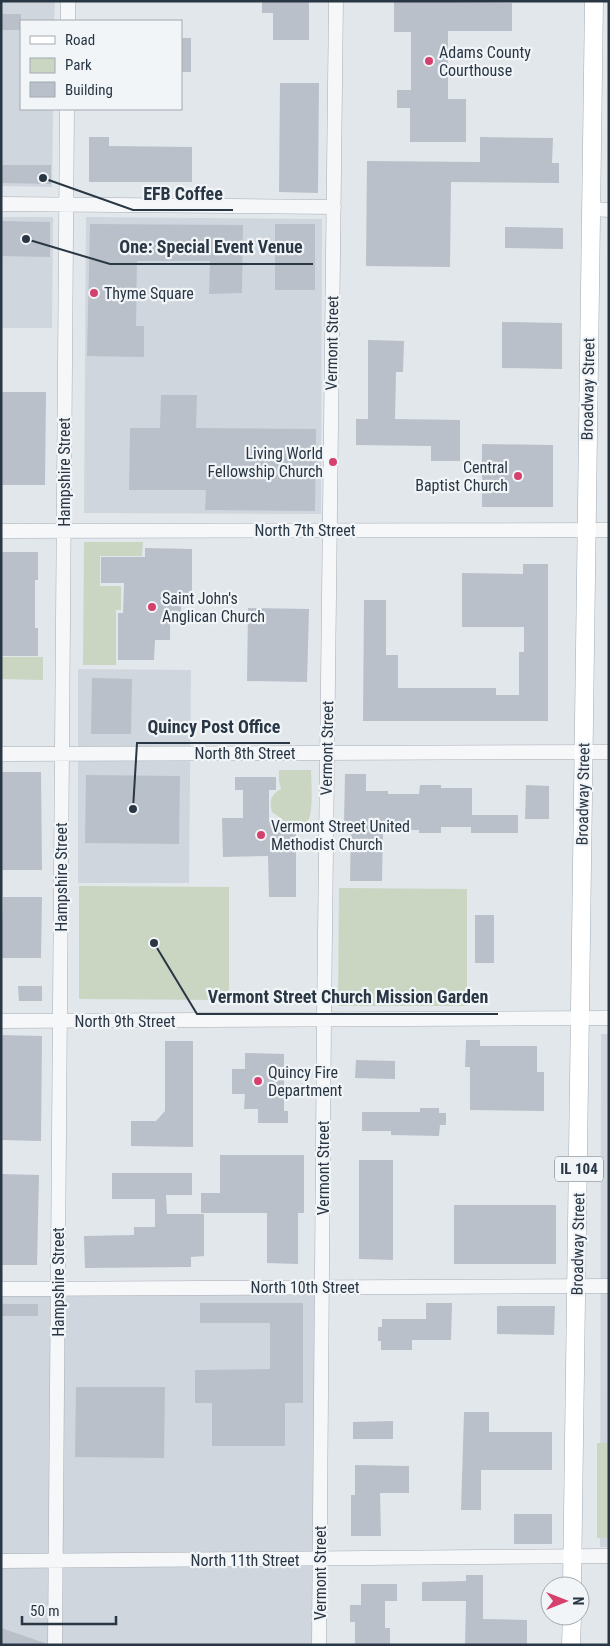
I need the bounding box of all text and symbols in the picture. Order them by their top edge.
legend [20,20,182,110]
text: Road [65,31,95,49]
place label: Adams County Courthouse [439,43,531,80]
marker: Adams County Courthouse [423,55,435,67]
text: Park [65,56,92,74]
text: Building [65,81,113,99]
callout: EFB Coffee [133,177,233,210]
text: EFB Coffee [143,183,223,204]
callout: One: Special Event Venue [110,231,313,264]
text: One: Special Event Venue [119,236,303,257]
place label: Thyme Square [104,284,194,303]
marker: Thyme Square [88,287,100,299]
street label: Vermont Street [322,295,342,391]
street label: Broadway Street [578,337,598,441]
street label: Hampshire Street [55,417,74,527]
place label: Living World Fellowship Church [208,444,323,481]
marker: Living World Fellowship Church [327,456,339,468]
place label: Central Baptist Church [415,458,508,495]
marker: Central Baptist Church [512,470,524,482]
street label: North 7th Street [255,521,356,540]
place label: Saint John's Anglican Church [162,589,265,626]
marker: Saint John's Anglican Church [146,601,158,613]
street label: Vermont Street [317,700,337,796]
callout: Quincy Post Office [137,710,290,743]
text: Quincy Post Office [148,716,281,737]
street label: Broadway Street [573,742,593,846]
street label: North 8th Street [195,744,296,763]
place label: Vermont Street United Methodist Church [271,817,410,854]
street label: Hampshire Street [52,822,71,932]
marker: Vermont Street United Methodist Church [255,829,267,841]
callout: Vermont Street Church Mission Garden [197,981,498,1014]
text: Vermont Street Church Mission Garden [208,986,488,1007]
street label: North 9th Street [75,1012,176,1031]
place label: Quincy Fire Department [268,1063,342,1100]
marker: Quincy Fire Department [252,1075,264,1087]
street label: Vermont Street [314,1120,333,1215]
road number: IL 104 [555,1156,603,1182]
street label: Broadway Street [568,1192,588,1296]
street label: Hampshire Street [49,1227,68,1337]
street label: North 10th Street [251,1278,360,1297]
street label: Vermont Street [311,1525,330,1620]
street label: North 11th Street [191,1551,300,1570]
north arrow [540,1576,590,1626]
scale bar [22,1594,116,1626]
text: N [570,1597,586,1605]
text: 50 m [30,1602,60,1620]

